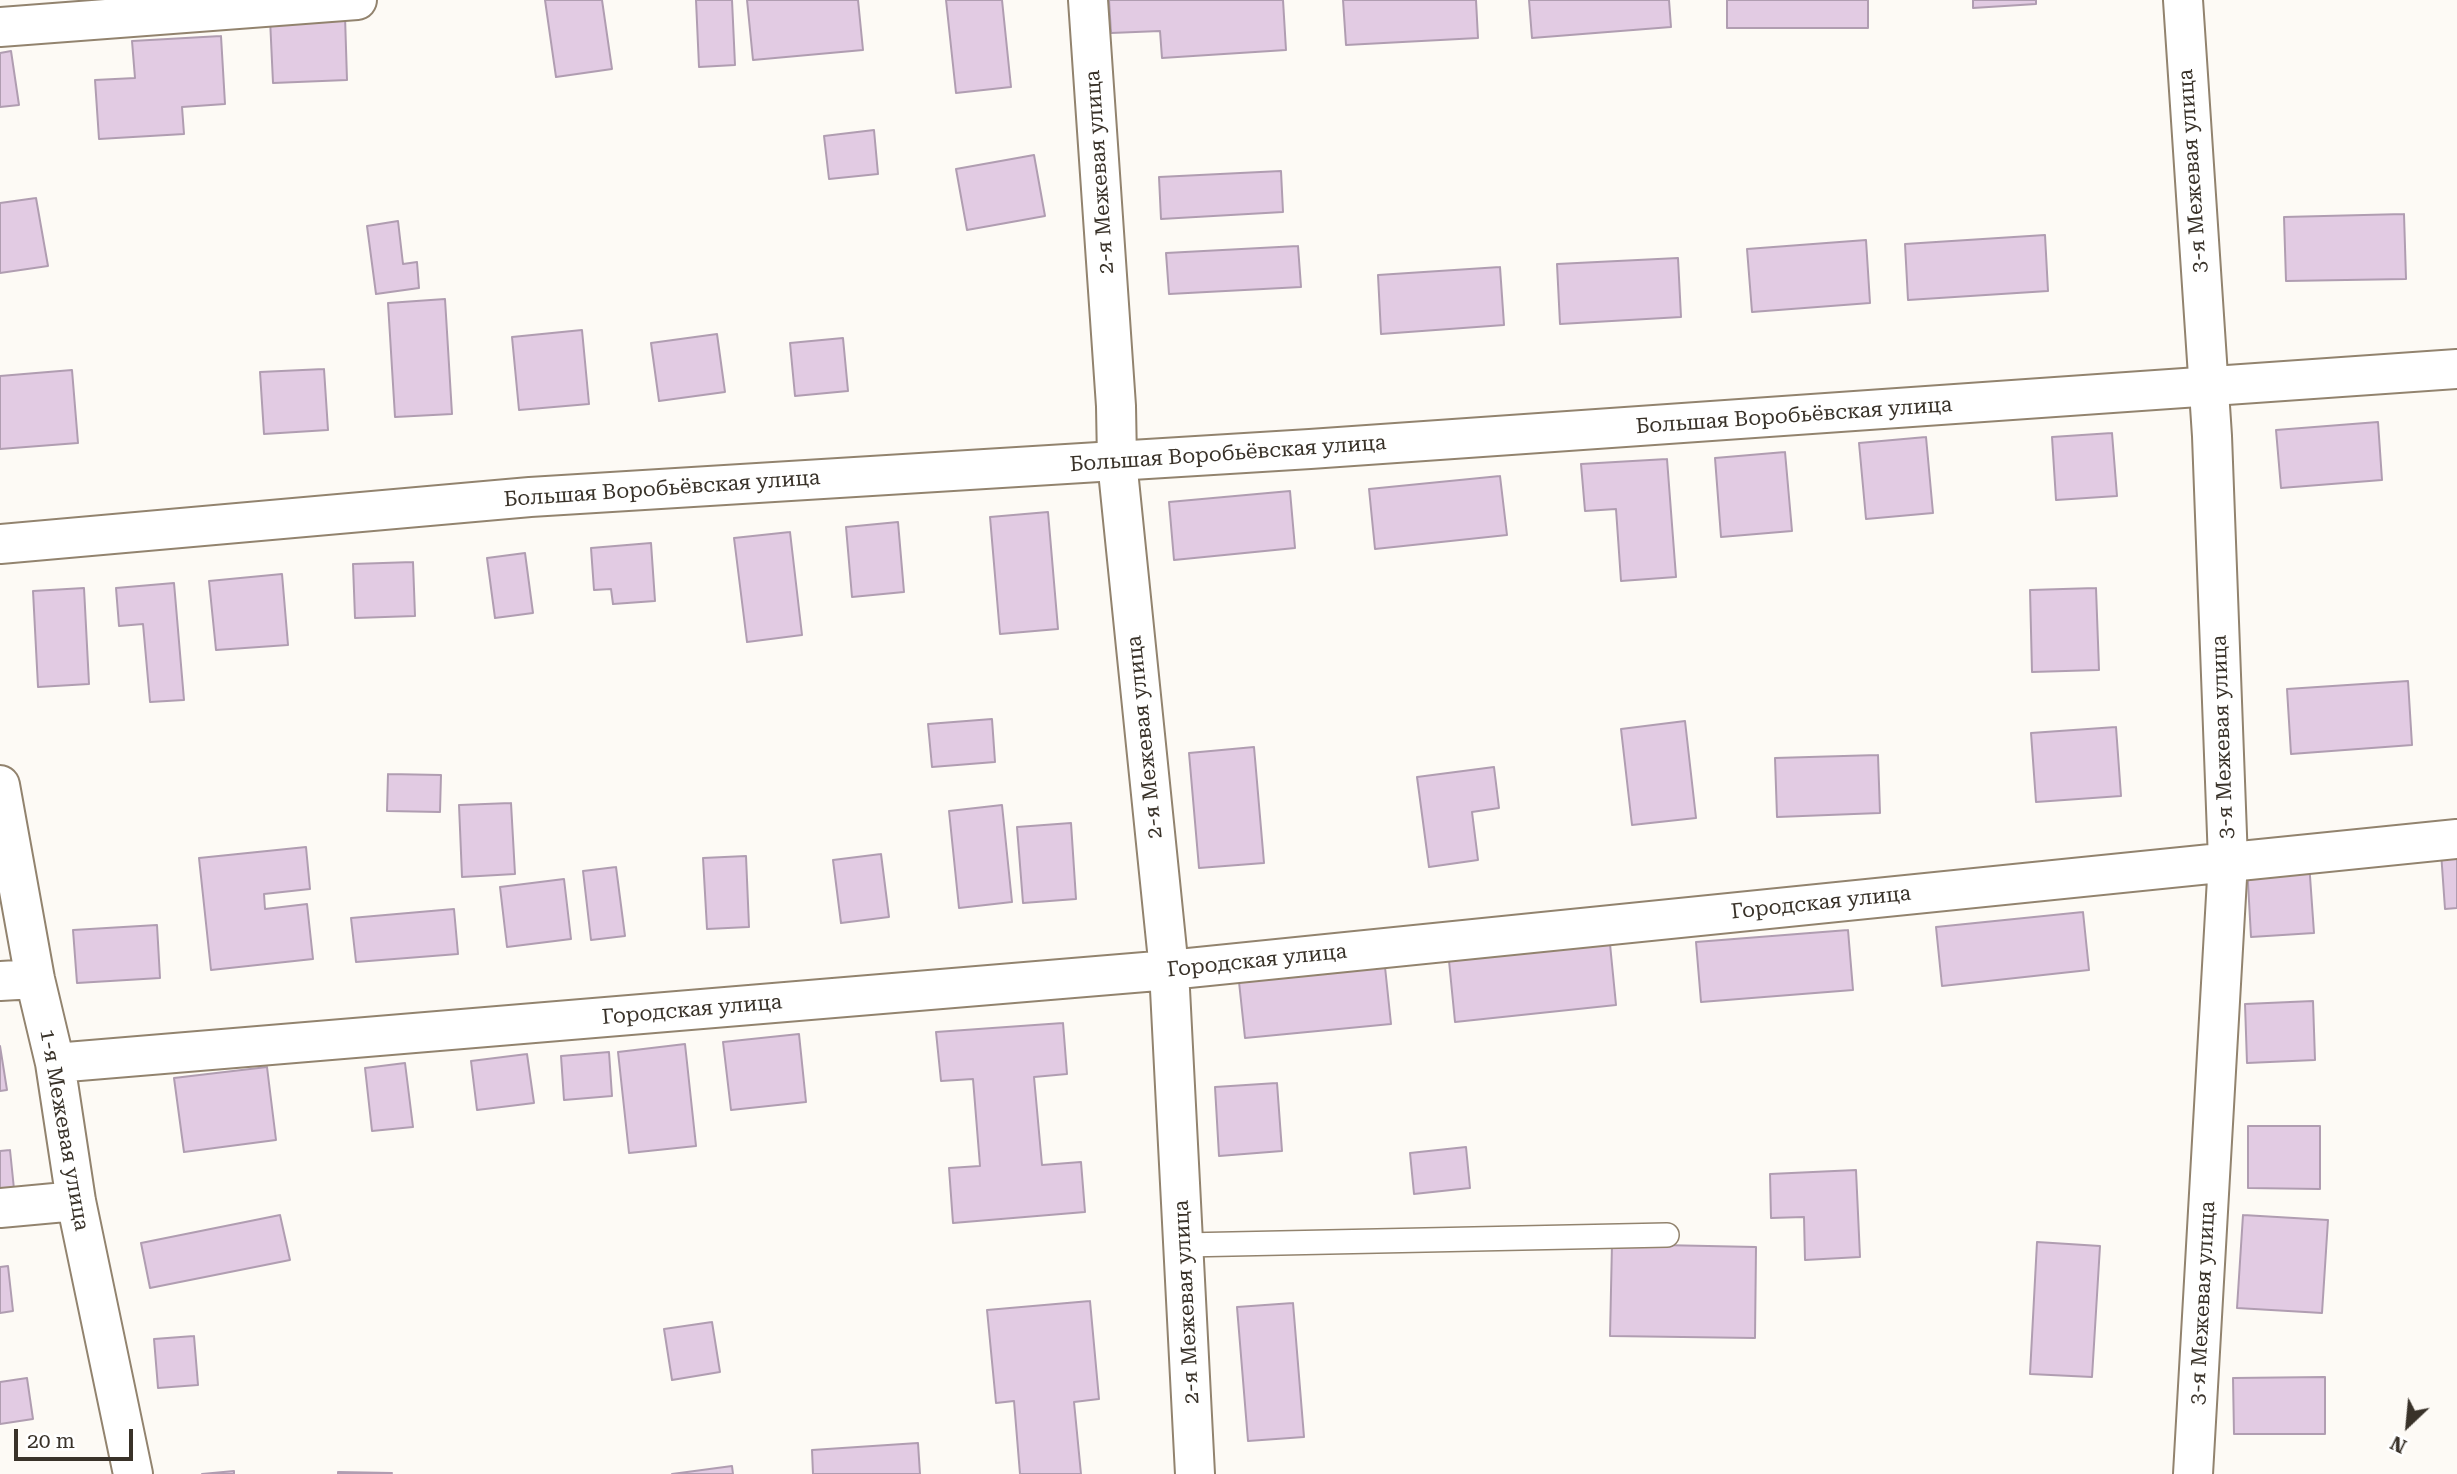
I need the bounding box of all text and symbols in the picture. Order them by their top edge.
street label: 3-я Межевая улица [2173,68,2213,274]
street label: 2-я Межевая улица [1080,69,1120,275]
street label: Большая Воробьёвская улица [1635,392,1953,440]
street label: Большая Воробьёвская улица [1069,430,1387,478]
street label: Большая Воробьёвская улица [503,465,821,513]
street label: 2-я Межевая улица [1122,634,1168,840]
street label: 3-я Межевая улица [2207,635,2239,839]
street label: Городская улица [1730,881,1912,925]
street label: Городская улица [1166,939,1348,983]
street label: Городская улица [601,990,783,1030]
street label: 1-я Межевая улица [34,1027,94,1233]
street label: 2-я Межевая улица [1169,1199,1205,1405]
street label: 3-я Межевая улица [2185,1200,2221,1406]
north arrow [2373,1390,2443,1460]
scale bar [18,1414,136,1458]
text: 20 m [27,1429,75,1453]
text: N [2387,1431,2410,1458]

